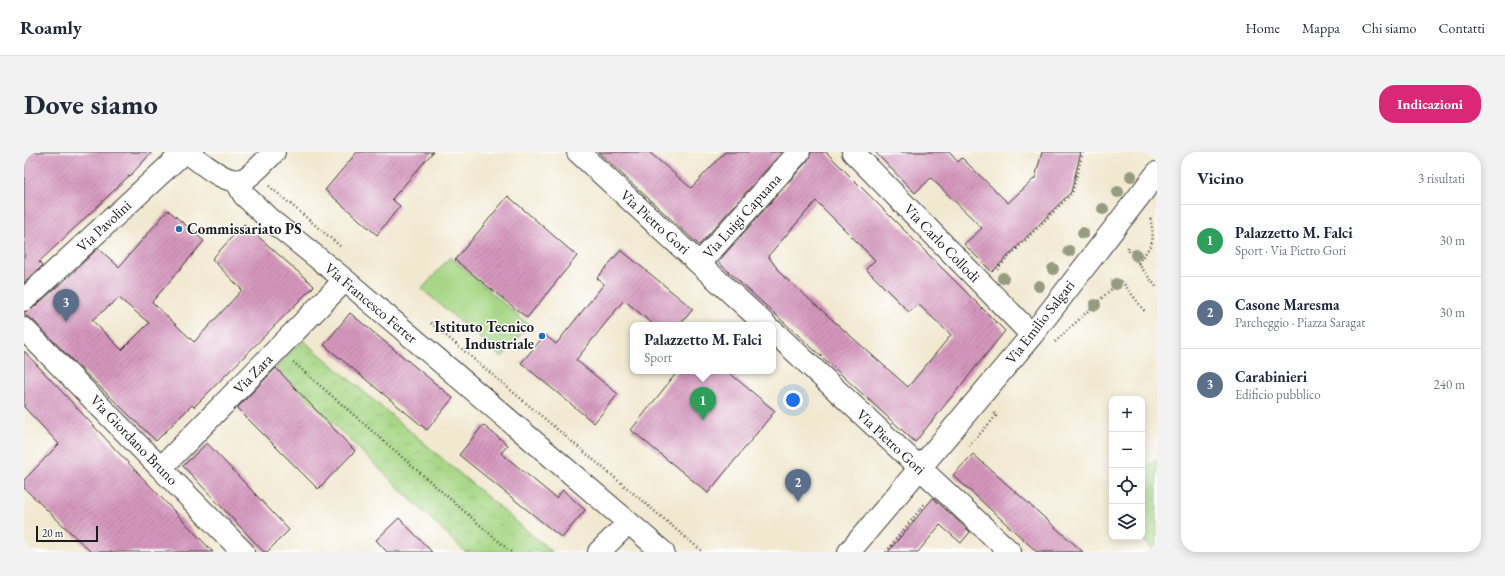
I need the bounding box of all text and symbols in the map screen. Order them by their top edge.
text: Roamly [20,15,82,40]
text: Home [1245,19,1280,37]
text: Mappa [1302,19,1340,37]
text: Chi siamo [1362,19,1417,37]
text: Contatti [1439,19,1485,37]
button: Indicazioni [1379,85,1481,123]
text: Dove siamo [24,86,158,122]
text: Vicino [1197,167,1244,189]
street label: Via Luigi Capuana [698,169,785,262]
text: 3 risultati [1418,170,1465,187]
street label: Via Pietro Gori [616,185,694,258]
street label: Via Pavolini [72,195,135,256]
street label: Via Carlo Collodi [900,199,985,286]
place label: Commissariato PS [187,219,302,238]
text: Palazzetto M. Falci [1235,223,1353,242]
marker: Commissariato PS [174,224,184,234]
text: 1 [1207,232,1213,249]
text: 30 m [1440,232,1465,249]
text: Sport · Via Pietro Gori [1235,242,1346,259]
street label: Via Francesco Ferrer [321,258,422,347]
street label: Via Emilio Salgari [1001,276,1079,368]
pin: 3 [53,289,79,322]
text: Casone Maresma [1235,295,1340,314]
text: 2 [1207,304,1213,321]
text: 30 m [1440,304,1465,321]
text: Parcheggio · Piazza Saragat [1235,314,1365,331]
place label: Istituto Tecnico Industriale [435,317,534,353]
popup [630,322,776,374]
text: Palazzetto M. Falci [644,330,762,349]
marker: Istituto Tecnico Industriale [537,331,547,341]
text: Sport [644,349,672,366]
street label: Via Zara [229,350,276,398]
text: Carabinieri [1235,367,1307,386]
text: 3 [1207,376,1213,393]
text: 240 m [1434,376,1465,393]
text: Edificio pubblico [1235,386,1321,403]
pin: 1 [690,387,716,420]
street label: Via Giordano Bruno [86,390,182,489]
your location [783,390,803,410]
map controls [1109,396,1145,540]
button: + [1109,396,1145,432]
street label: Via Pietro Gori [853,405,930,479]
button: − [1109,432,1145,468]
button: locate [1109,468,1145,504]
pin: 2 [785,469,811,502]
button: layers [1109,504,1145,540]
scale bar [36,524,98,543]
text: 20 m [42,526,63,540]

